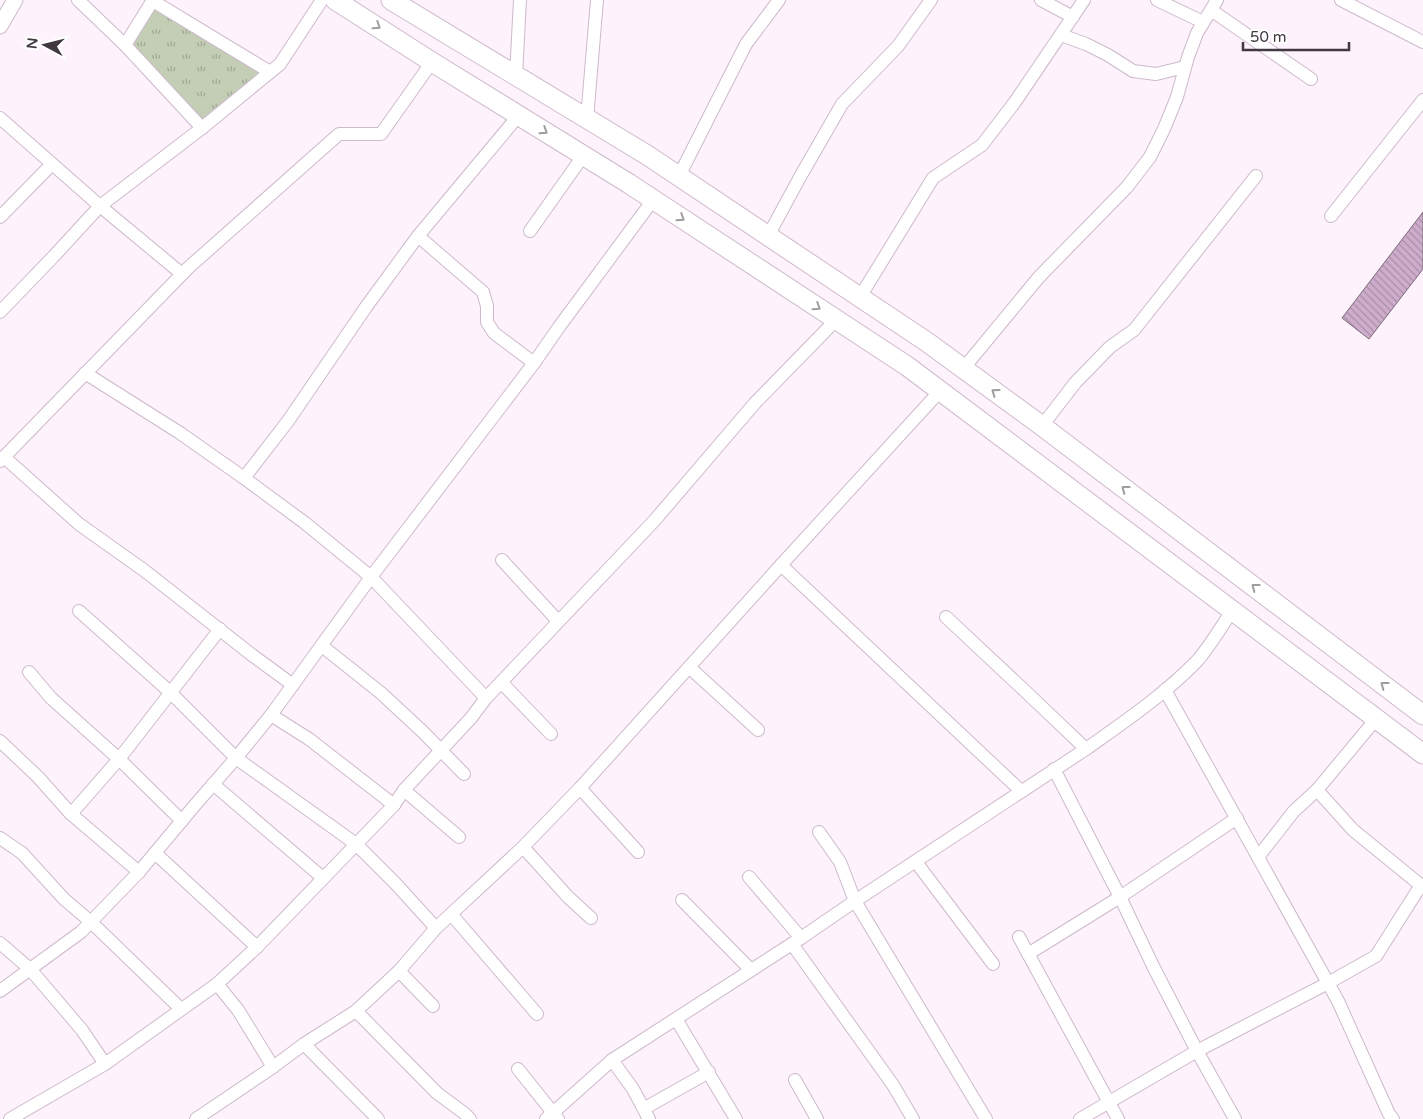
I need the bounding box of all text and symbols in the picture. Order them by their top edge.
north arrow [20,20,70,70]
one-way arrow [371,20,380,30]
scale bar [1243,20,1349,52]
text: 50 m [1250,28,1287,46]
text: N [23,37,42,50]
one-way arrow [538,125,548,134]
one-way arrow [675,212,685,221]
one-way arrow [811,301,821,310]
one-way arrow [991,389,1001,398]
one-way arrow [1121,486,1131,495]
one-way arrow [1251,584,1261,593]
one-way arrow [1381,683,1390,691]

